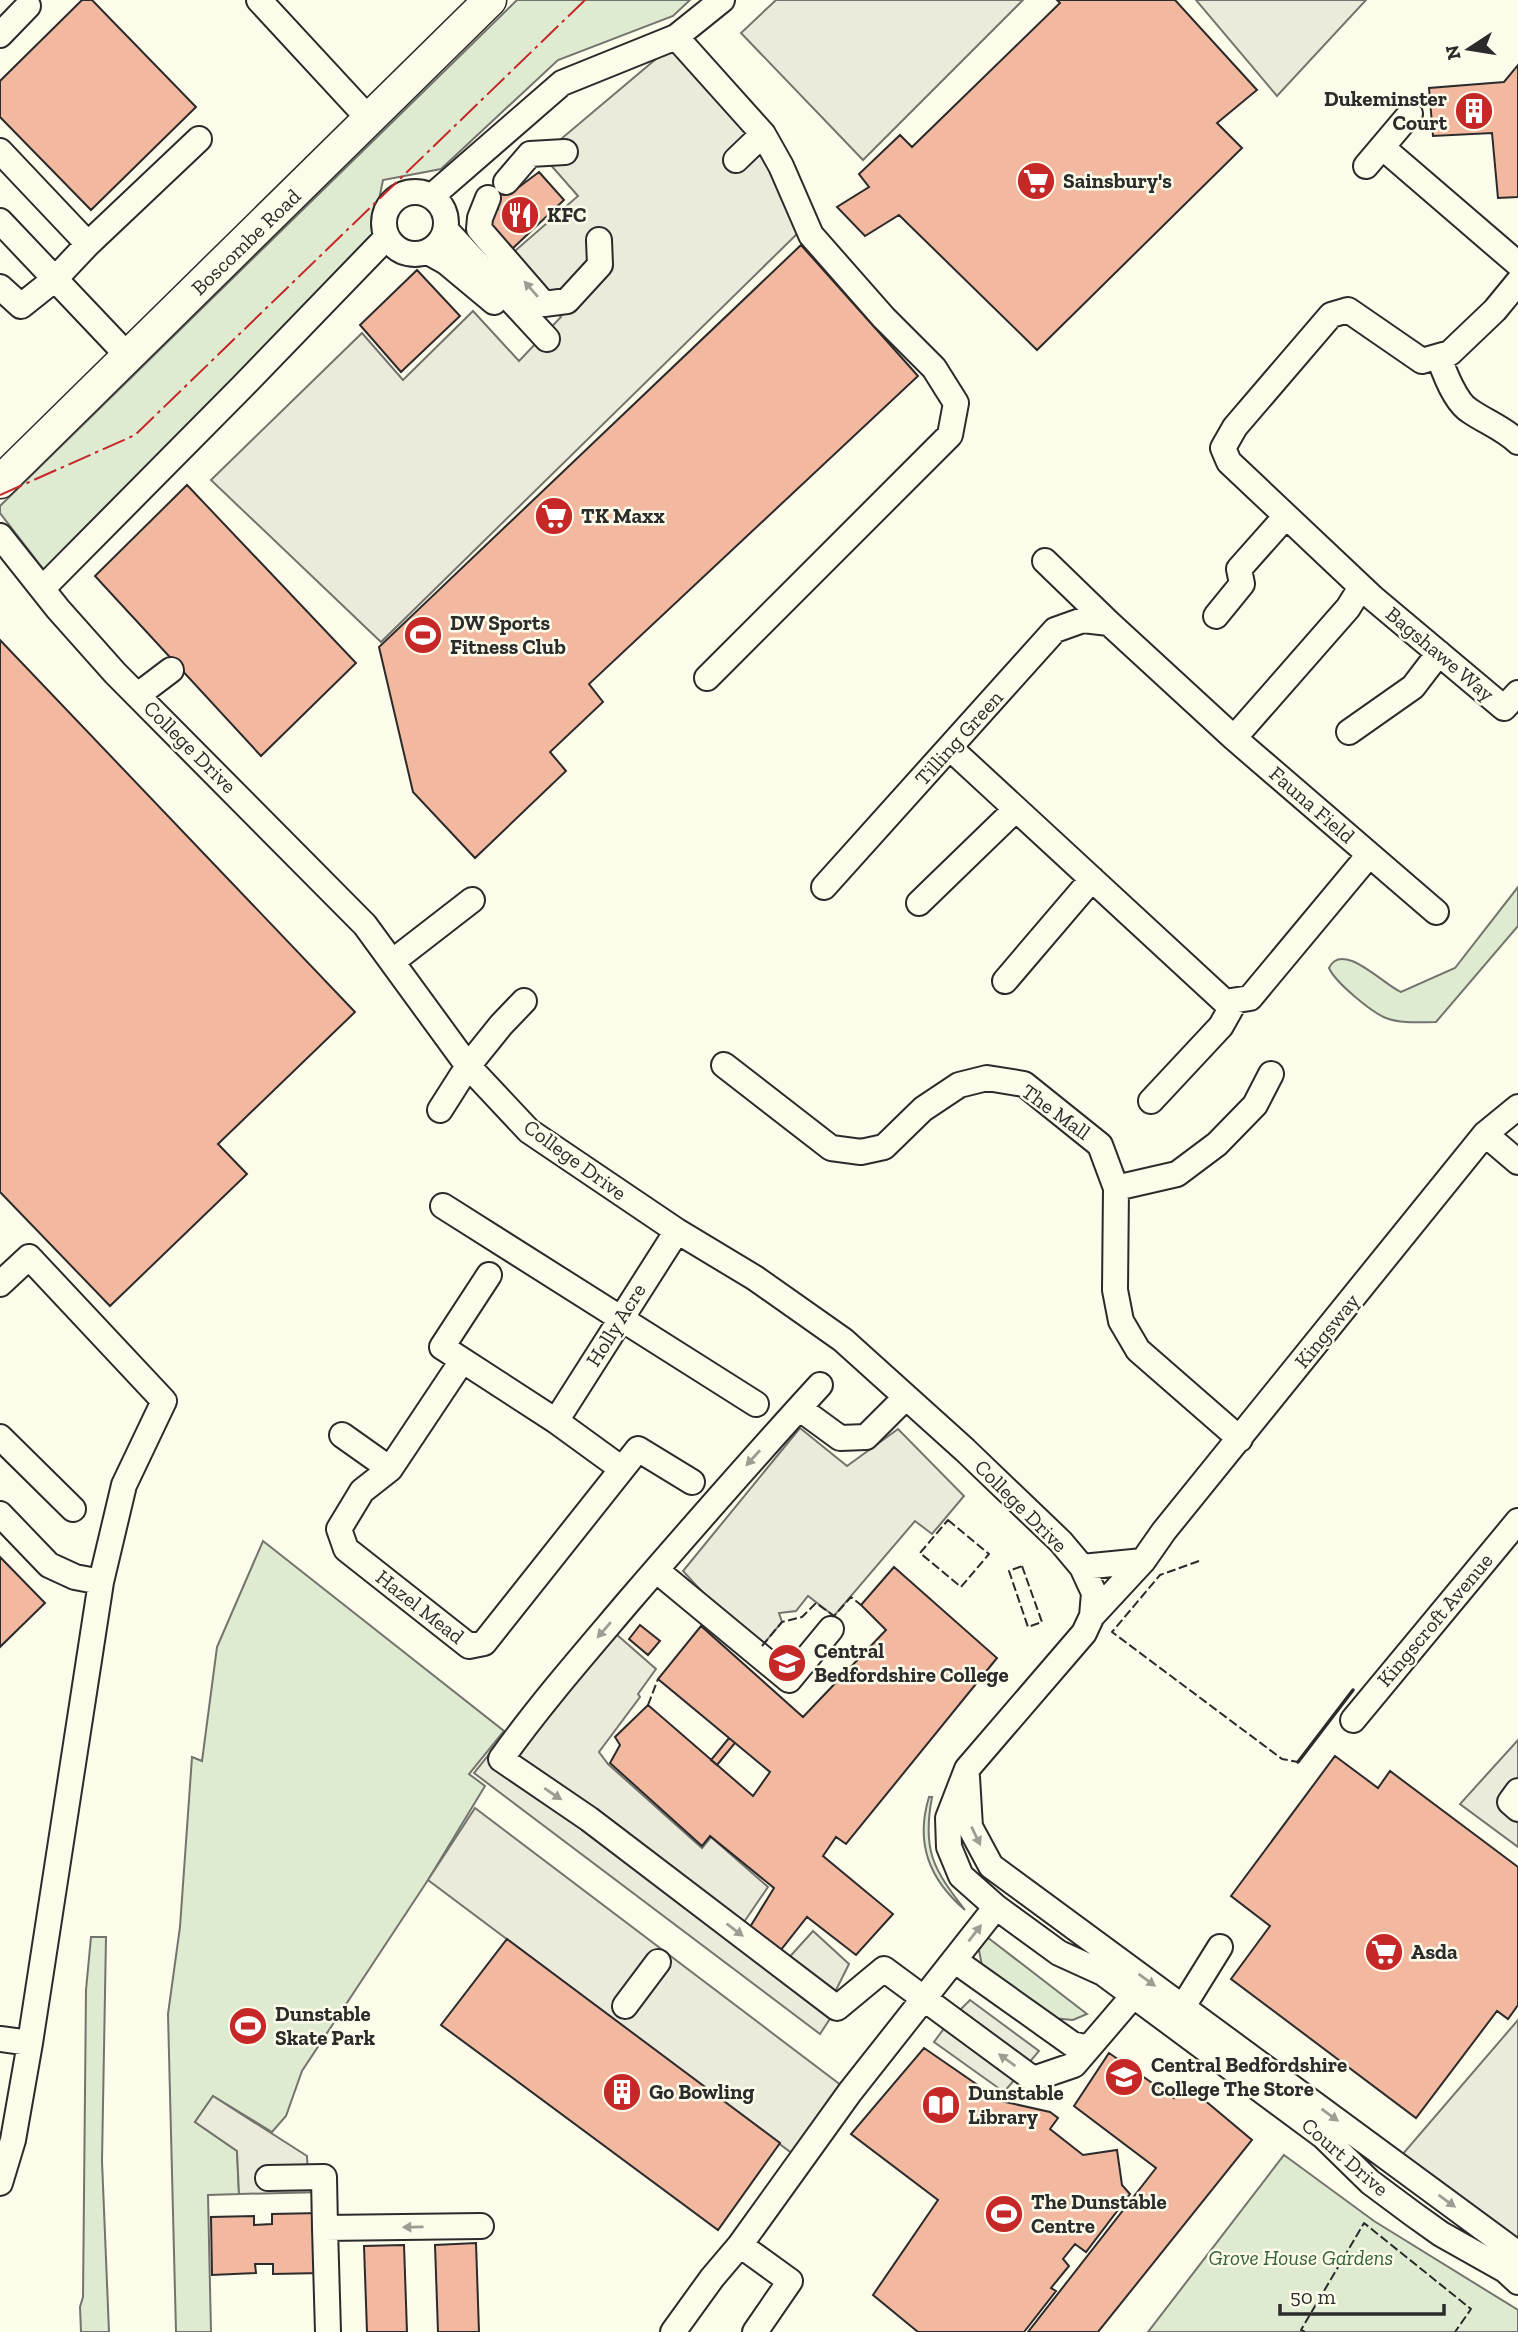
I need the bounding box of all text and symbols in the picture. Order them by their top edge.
north arrow [1434,14,1504,84]
text: N [1440,43,1466,62]
place label: Dukeminster Court [1324,86,1448,135]
building icon: Dukeminster Court [1453,90,1495,132]
supermarket icon: Sainsbury's [1015,160,1057,202]
place label: Sainsbury's [1063,168,1172,193]
street label: Boscombe Road [186,183,306,300]
restaurant icon: KFC [499,194,541,236]
place label: KFC [547,202,587,227]
one-way arrow [523,280,539,298]
supermarket icon: TK Maxx [533,495,575,537]
place label: TK Maxx [581,503,665,528]
street label: Bagshawe Way [1381,601,1500,706]
place label: DW Sports Fitness Club [450,610,566,659]
sports icon: DW Sports Fitness Club [402,614,444,656]
street label: Tilling Green [909,685,1008,790]
street label: College Drive [139,695,242,798]
street label: Fauna Field [1265,761,1360,849]
street label: The Mall [1017,1078,1096,1145]
street label: College Drive [519,1114,632,1205]
street label: Holly Acre [580,1279,651,1371]
street label: Kingsway [1289,1288,1364,1373]
one-way arrow [746,1449,762,1466]
street label: College Drive [970,1454,1073,1557]
street label: Kingscroft Avenue [1372,1548,1498,1692]
street label: Hazel Mead [371,1564,470,1649]
one-way arrow [596,1621,612,1639]
place label: Central Bedfordshire College [814,1638,1009,1687]
school or university icon: Central Bedfordshire College [766,1642,808,1684]
one-way arrow [544,1787,562,1801]
one-way arrow [970,1826,981,1846]
one-way arrow [726,1923,744,1937]
one-way arrow [967,1925,982,1943]
supermarket icon: Asda [1363,1931,1405,1973]
place label: Asda [1411,1939,1458,1964]
one-way arrow [1138,1973,1156,1987]
place label: Dunstable Skate Park [275,2001,376,2050]
sports icon: Dunstable Skate Park [227,2005,269,2047]
place label: Central Bedfordshire College The Store [1151,2052,1347,2101]
one-way arrow [998,2053,1016,2067]
school or university icon: Central Bedfordshire College The Store [1103,2056,1145,2098]
building icon: Go Bowling [601,2071,643,2113]
place label: Go Bowling [649,2079,754,2104]
place label: Dunstable Library [968,2080,1064,2129]
library icon: Dunstable Library [920,2084,962,2126]
one-way arrow [1321,2108,1340,2122]
street label: Court Drive [1297,2112,1394,2201]
place label: The Dunstable Centre [1031,2189,1167,2238]
sports icon: The Dunstable Centre [983,2193,1025,2235]
one-way arrow [1438,2194,1457,2208]
one-way arrow [402,2221,424,2233]
park label: Grove House Gardens [1209,2245,1393,2270]
scale bar [1280,2272,1444,2316]
text: 50 m [1290,2284,1336,2309]

